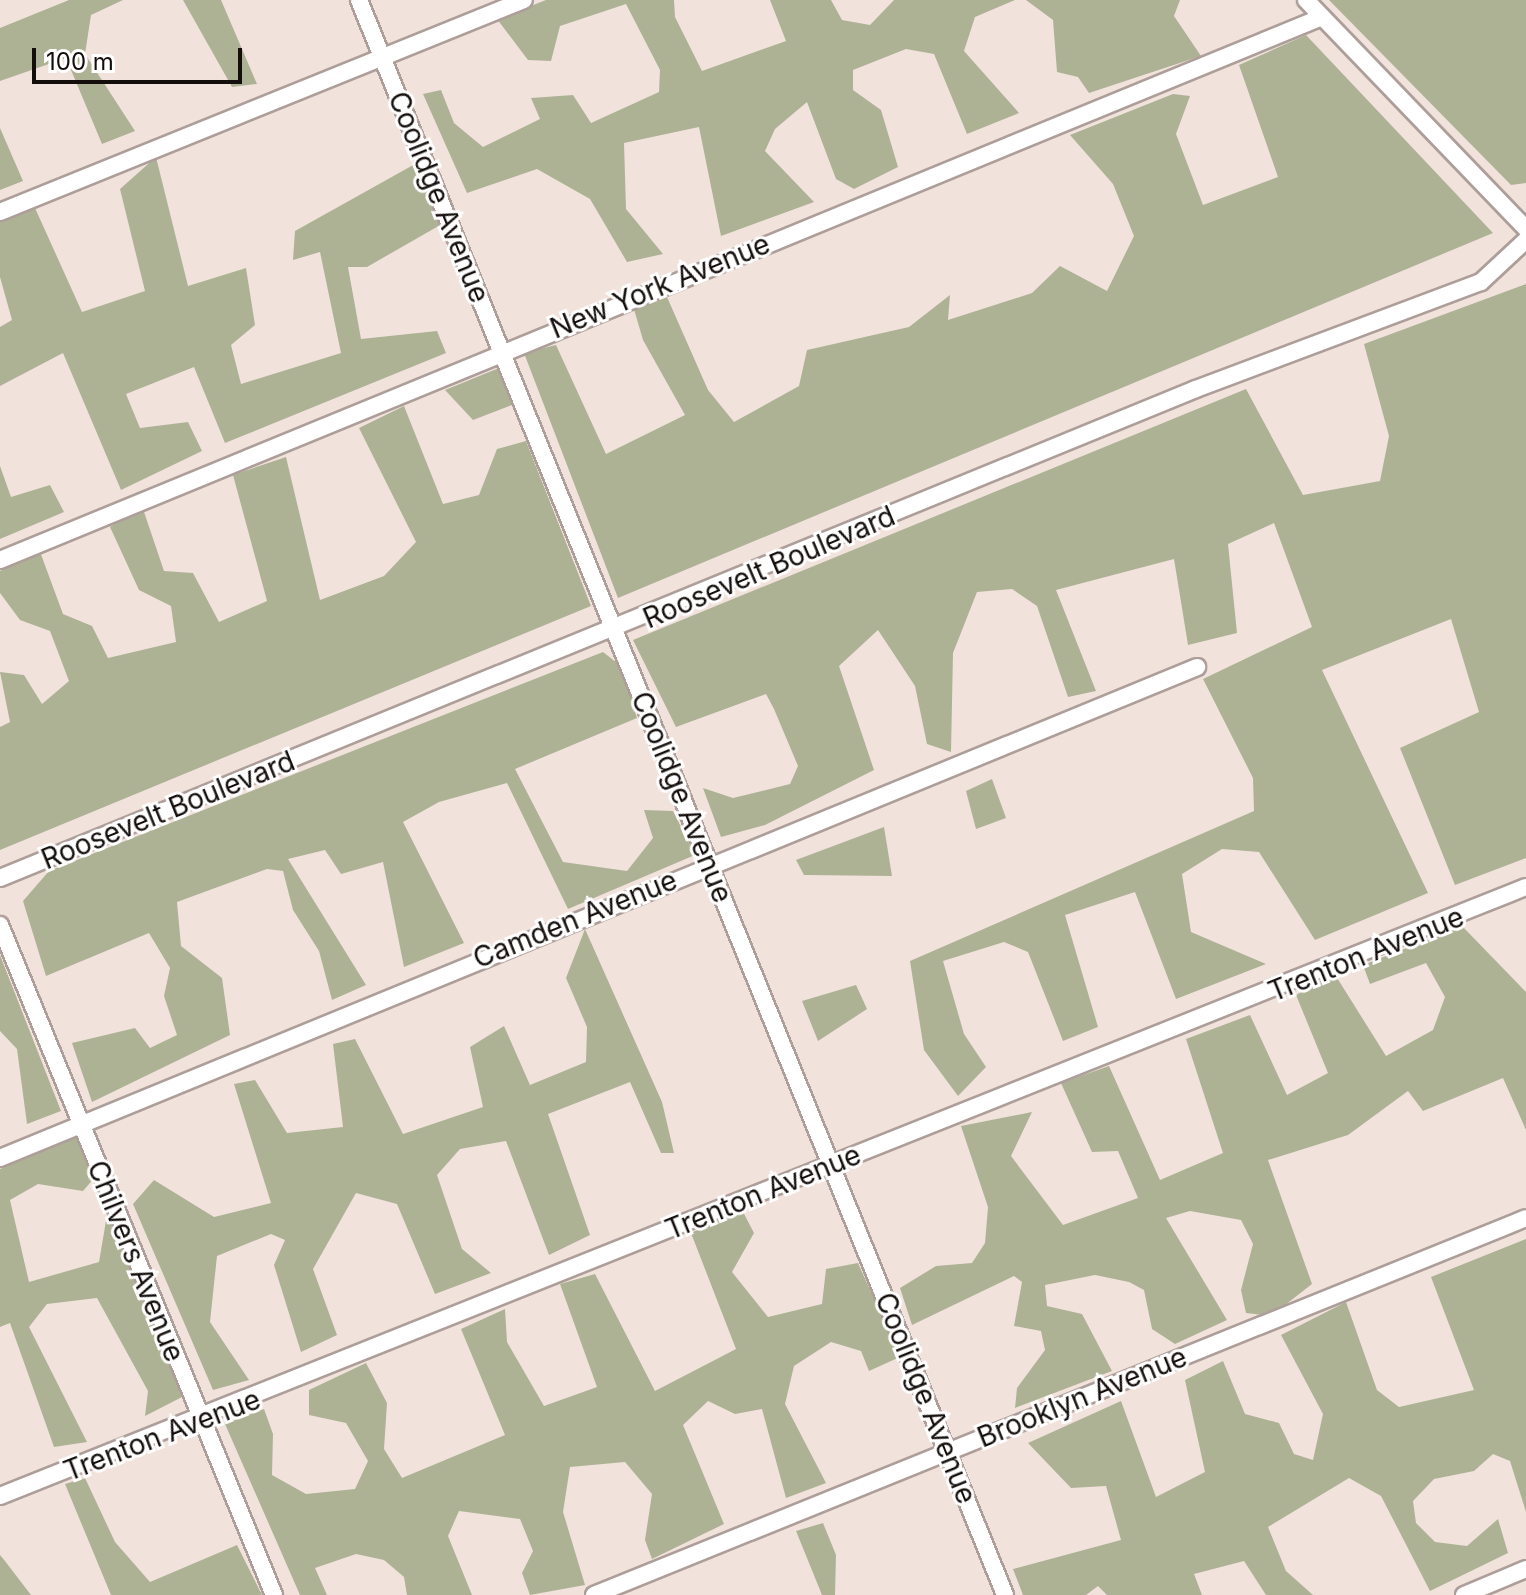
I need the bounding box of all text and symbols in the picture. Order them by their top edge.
scale bar [36,32,246,82]
text: 100 m [46,47,114,76]
street label: Coolidge Avenue [381,87,497,307]
street label: New York Avenue [545,227,775,345]
street label: Roosevelt Boulevard [638,499,900,635]
street label: Coolidge Avenue [624,687,740,907]
street label: Roosevelt Boulevard [36,744,300,876]
street label: Camden Avenue [468,863,682,975]
street label: Trenton Avenue [1263,899,1469,1009]
street label: Trenton Avenue [660,1137,866,1247]
street label: Chilvers Avenue [80,1156,192,1366]
street label: Coolidge Avenue [868,1288,984,1508]
street label: Brooklyn Avenue [972,1340,1192,1454]
street label: Trenton Avenue [59,1382,265,1488]

